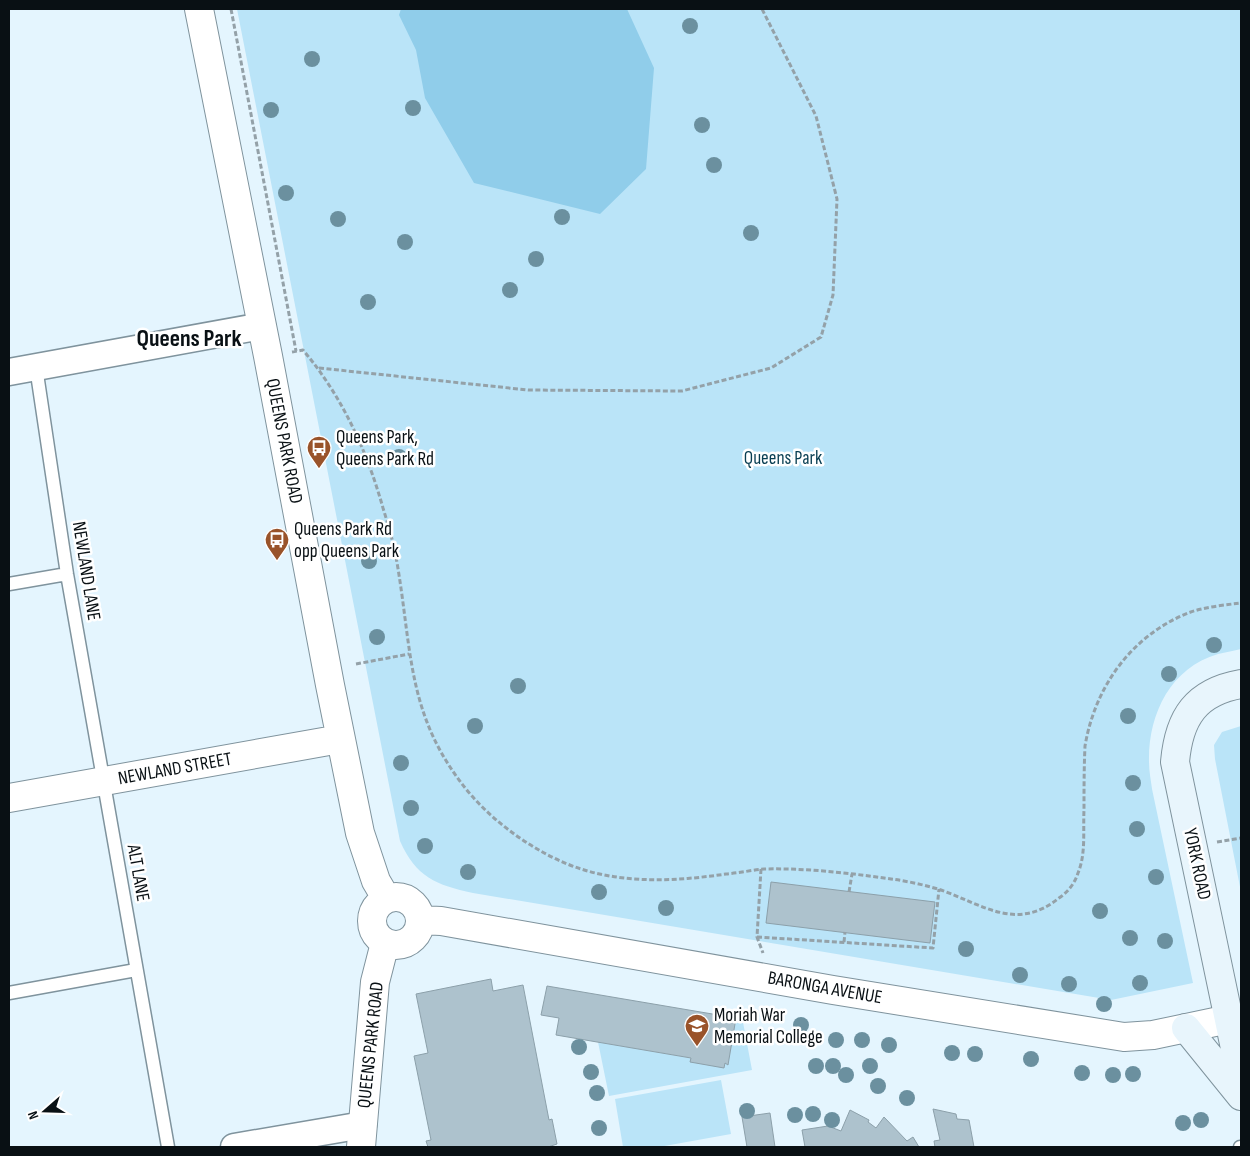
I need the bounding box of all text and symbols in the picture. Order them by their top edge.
district label: Queens Park [136,324,242,353]
street label: QUEENS PARK ROAD [261,377,307,505]
place label: Queens Park, Queens Park Rd [336,426,434,471]
bus stop icon: Queens Park, Queens Park Rd [306,435,332,469]
park label: Queens Park [744,447,823,470]
place label: Queens Park Rd opp Queens Park [294,518,400,563]
street label: NEWLAND LANE [67,520,105,622]
bus stop icon: Queens Park Rd opp Queens Park [264,527,290,561]
street label: NEWLAND STREET [116,748,234,790]
street label: YORK ROAD [1178,826,1216,902]
street label: ALT LANE [122,842,154,903]
street label: BARONGA AVENUE [766,967,884,1009]
street label: QUEENS PARK ROAD [353,981,389,1109]
place label: Moriah War Memorial College [714,1004,823,1049]
school or university icon: Moriah War Memorial College [684,1013,710,1047]
north arrow [20,1086,70,1136]
text: N [24,1109,43,1122]

